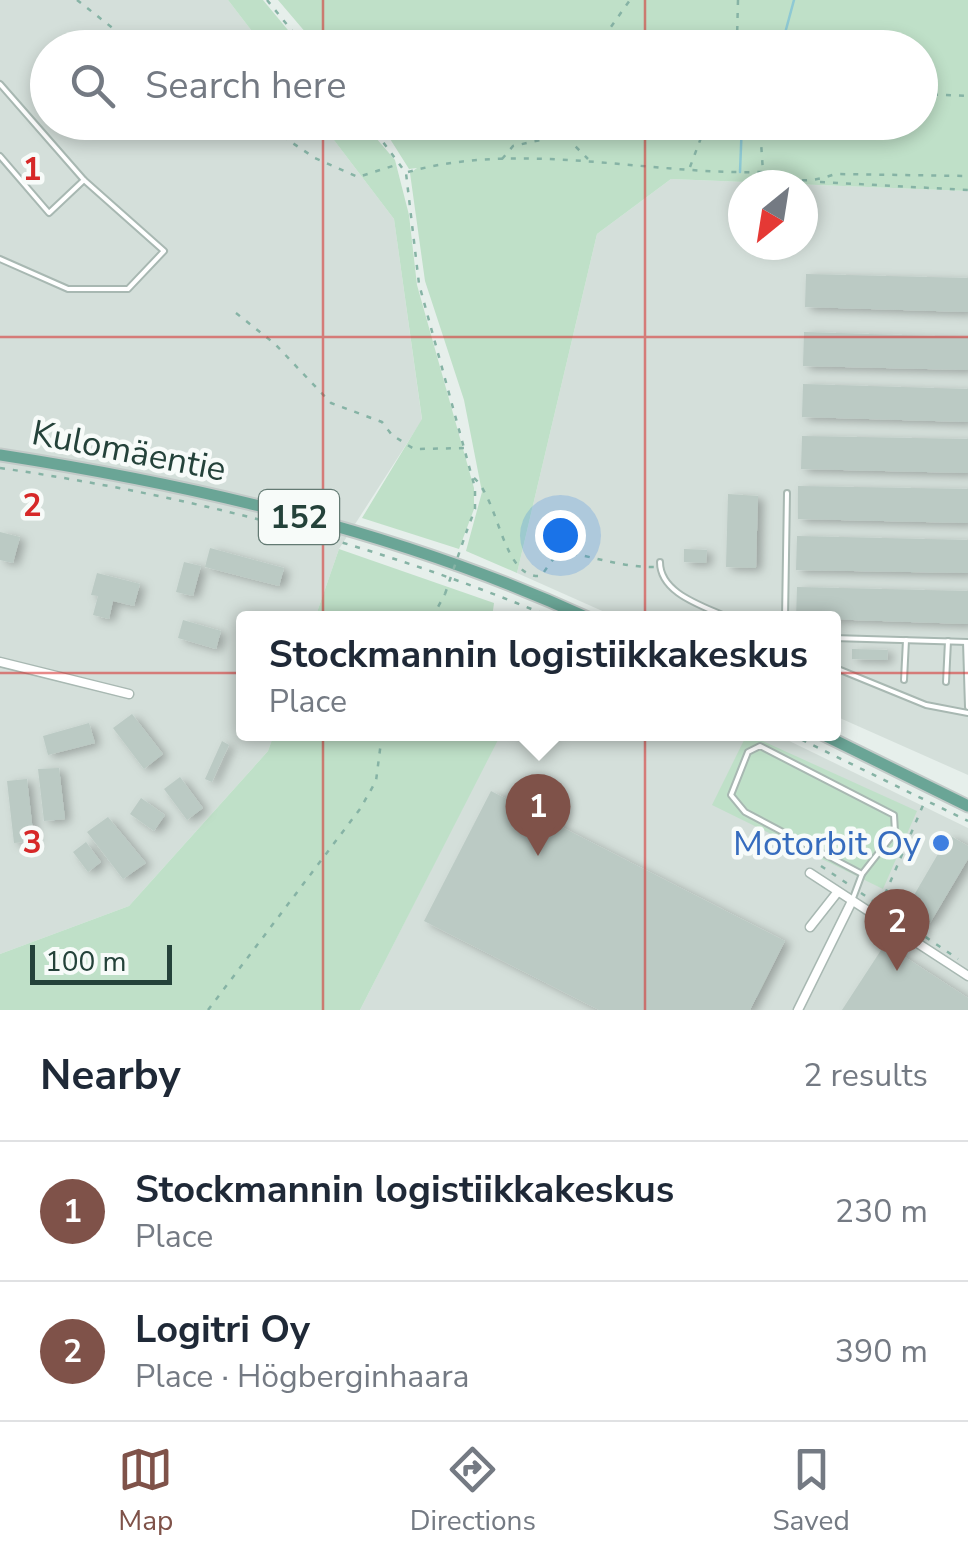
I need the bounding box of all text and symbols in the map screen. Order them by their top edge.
search box [30,30,938,140]
icon: search [65,58,120,113]
text: Search here [145,60,346,111]
text: 1 [22,148,42,191]
north arrow [728,170,818,260]
street label: Kulomäentie [28,409,230,493]
text: 2 [22,484,42,527]
road number: 152 [259,490,339,544]
your location [535,510,586,561]
popup [236,611,841,741]
text: Stockmannin logistiikkakeskus [269,629,808,680]
text: Place [269,680,347,723]
pin: 1 [506,774,570,856]
place label: Motorbit Oy [733,820,921,867]
text: 3 [22,821,42,864]
marker: Motorbit Oy [930,832,952,854]
pin: 2 [864,888,930,971]
scale bar [30,940,172,984]
text: 100 m [45,943,127,981]
text: Nearby [40,1047,181,1104]
text: 2 results [803,1054,928,1097]
text: Stockmannin logistiikkakeskus [135,1164,674,1215]
text: 1 [63,1190,82,1233]
text: 230 m [835,1190,928,1233]
text: Place [135,1215,213,1258]
text: Logitri Oy [135,1304,310,1355]
text: 2 [63,1330,82,1373]
text: 390 m [835,1330,928,1373]
text: Place · Högberginhaara [135,1355,469,1398]
tab: Map [118,1442,173,1540]
tab: Directions [410,1442,536,1540]
tab: Saved [772,1442,850,1540]

